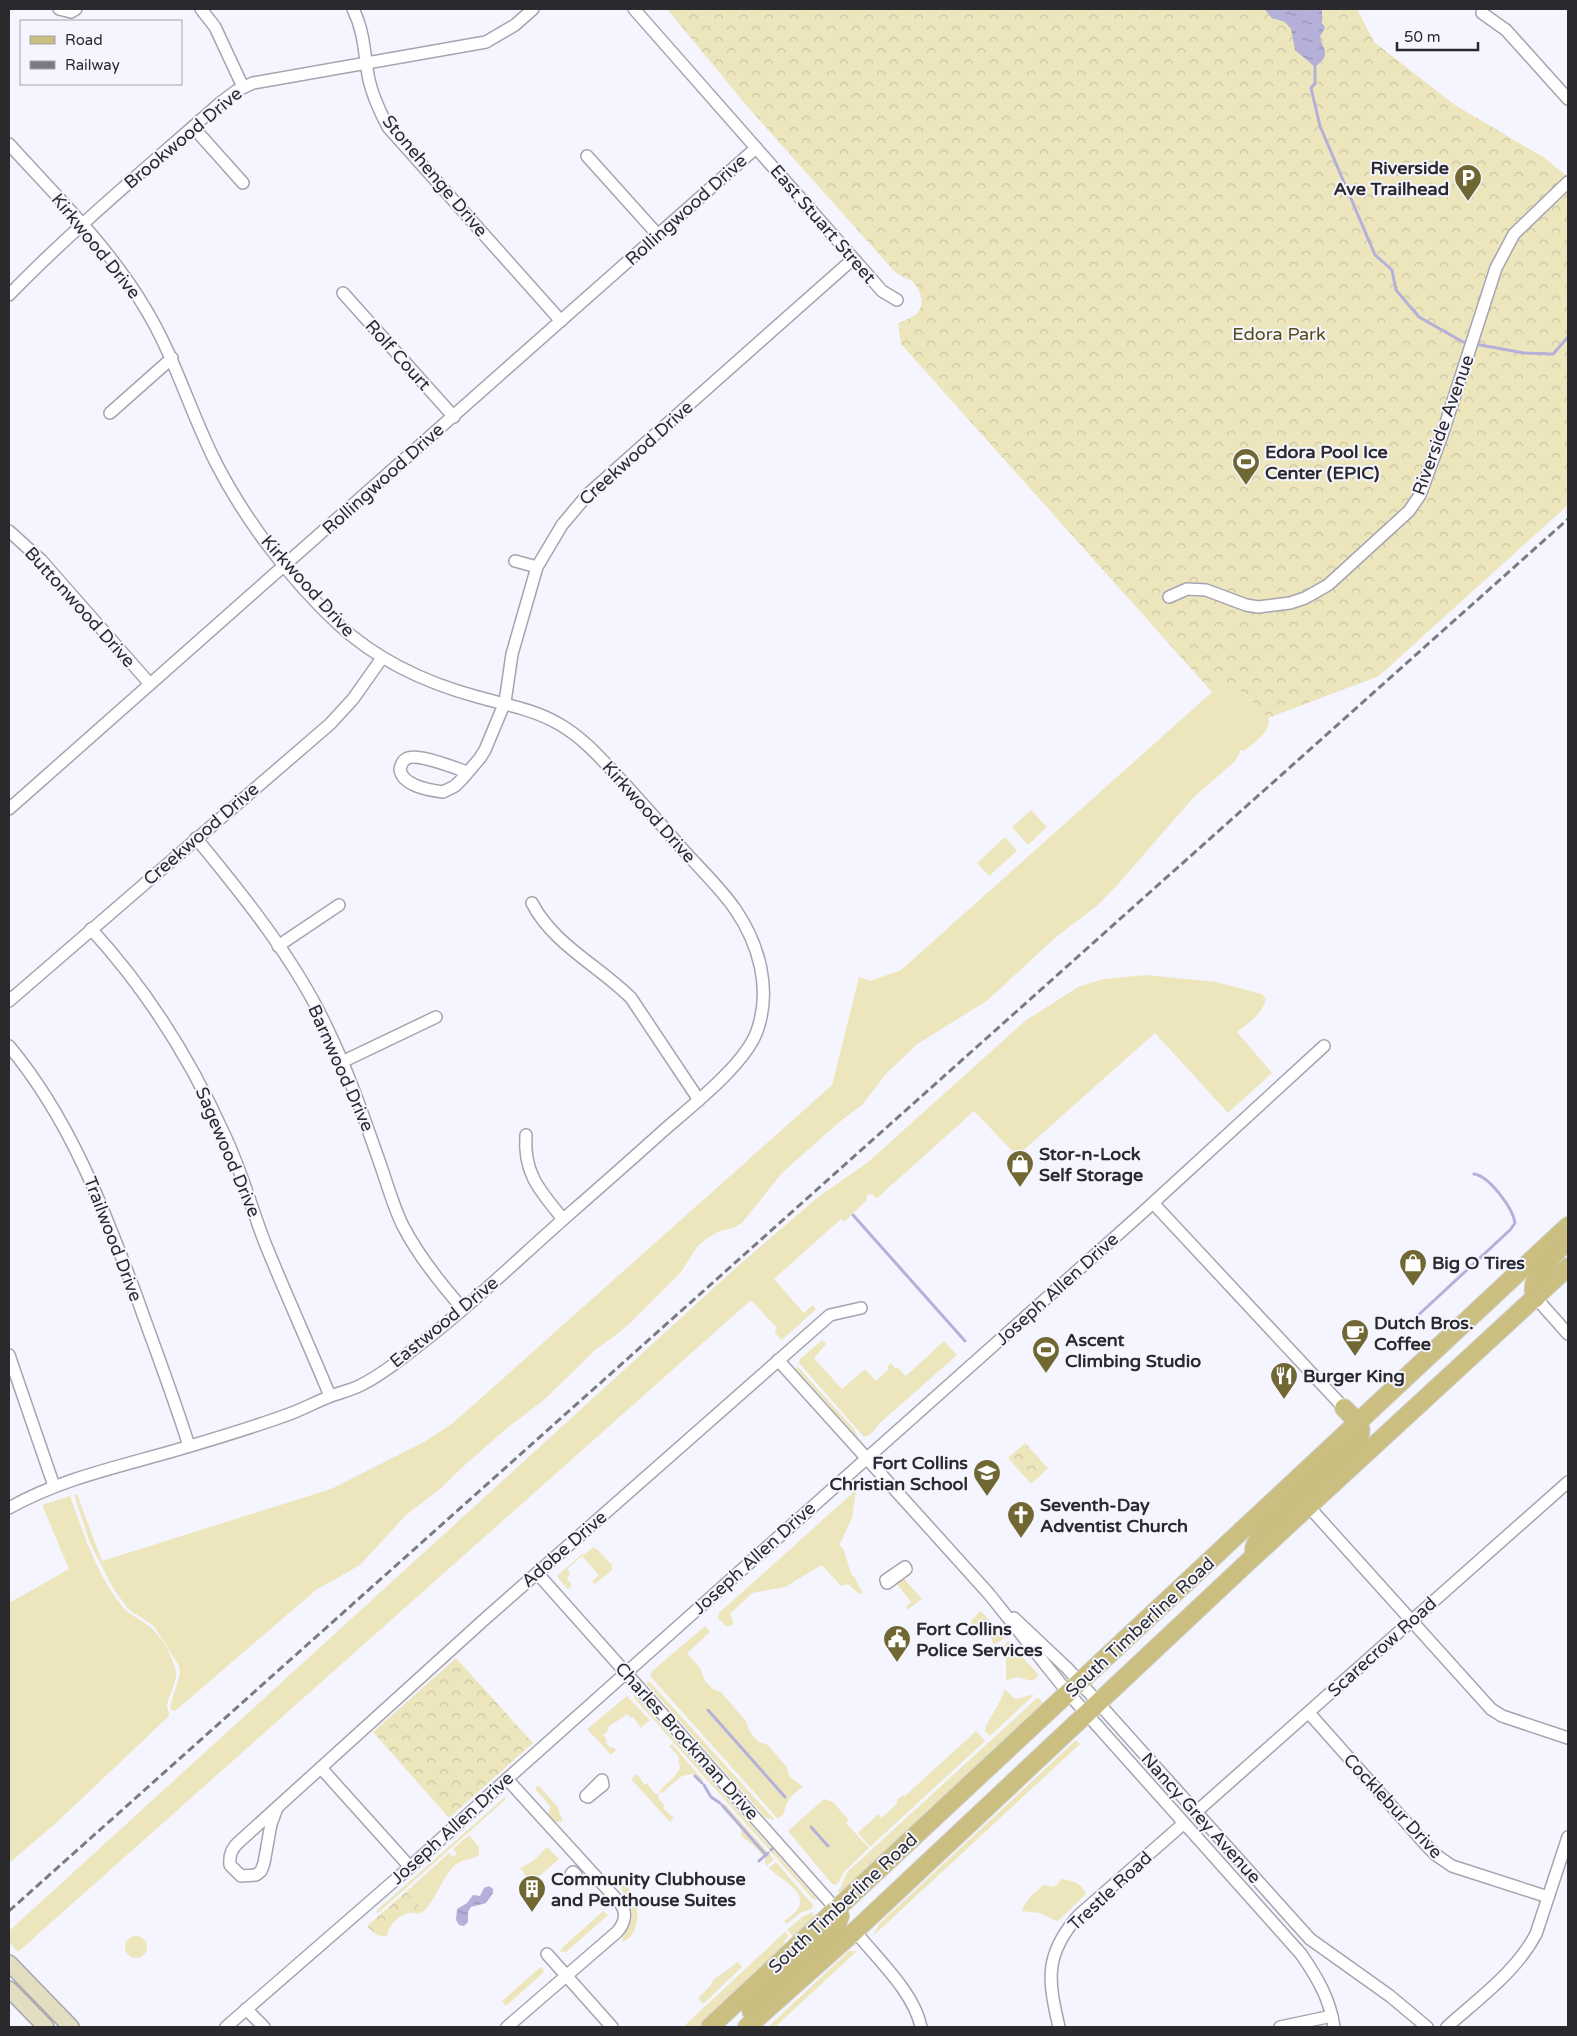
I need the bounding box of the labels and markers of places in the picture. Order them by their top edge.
place label: Riverside Ave Trailhead [1333,157,1449,200]
parking icon: Riverside Ave Trailhead [1453,163,1483,202]
place label: Edora Pool Ice Center (EPIC) [1265,441,1388,484]
sports icon: Edora Pool Ice Center (EPIC) [1231,447,1261,486]
place label: Stor-n-Lock Self Storage [1039,1143,1143,1186]
shop icon: Stor-n-Lock Self Storage [1005,1149,1035,1188]
shop icon: Big O Tires [1398,1248,1428,1287]
place label: Big O Tires [1432,1252,1525,1274]
place label: Dutch Bros. Coffee [1374,1312,1474,1355]
cafe icon: Dutch Bros. Coffee [1340,1318,1370,1357]
place label: Ascent Climbing Studio [1065,1329,1201,1372]
sports icon: Ascent Climbing Studio [1031,1335,1061,1374]
restaurant icon: Burger King [1269,1361,1299,1400]
place label: Burger King [1303,1365,1405,1387]
place label: Fort Collins Christian School [829,1452,968,1495]
school or university icon: Fort Collins Christian School [972,1458,1002,1497]
place label: Seventh-Day Adventist Church [1040,1494,1188,1537]
church icon: Seventh-Day Adventist Church [1006,1500,1036,1539]
place label: Fort Collins Police Services [916,1618,1043,1661]
public building icon: Fort Collins Police Services [882,1624,912,1663]
place label: Community Clubhouse and Penthouse Suites [551,1868,746,1911]
building icon: Community Clubhouse and Penthouse Suites [517,1874,547,1913]

